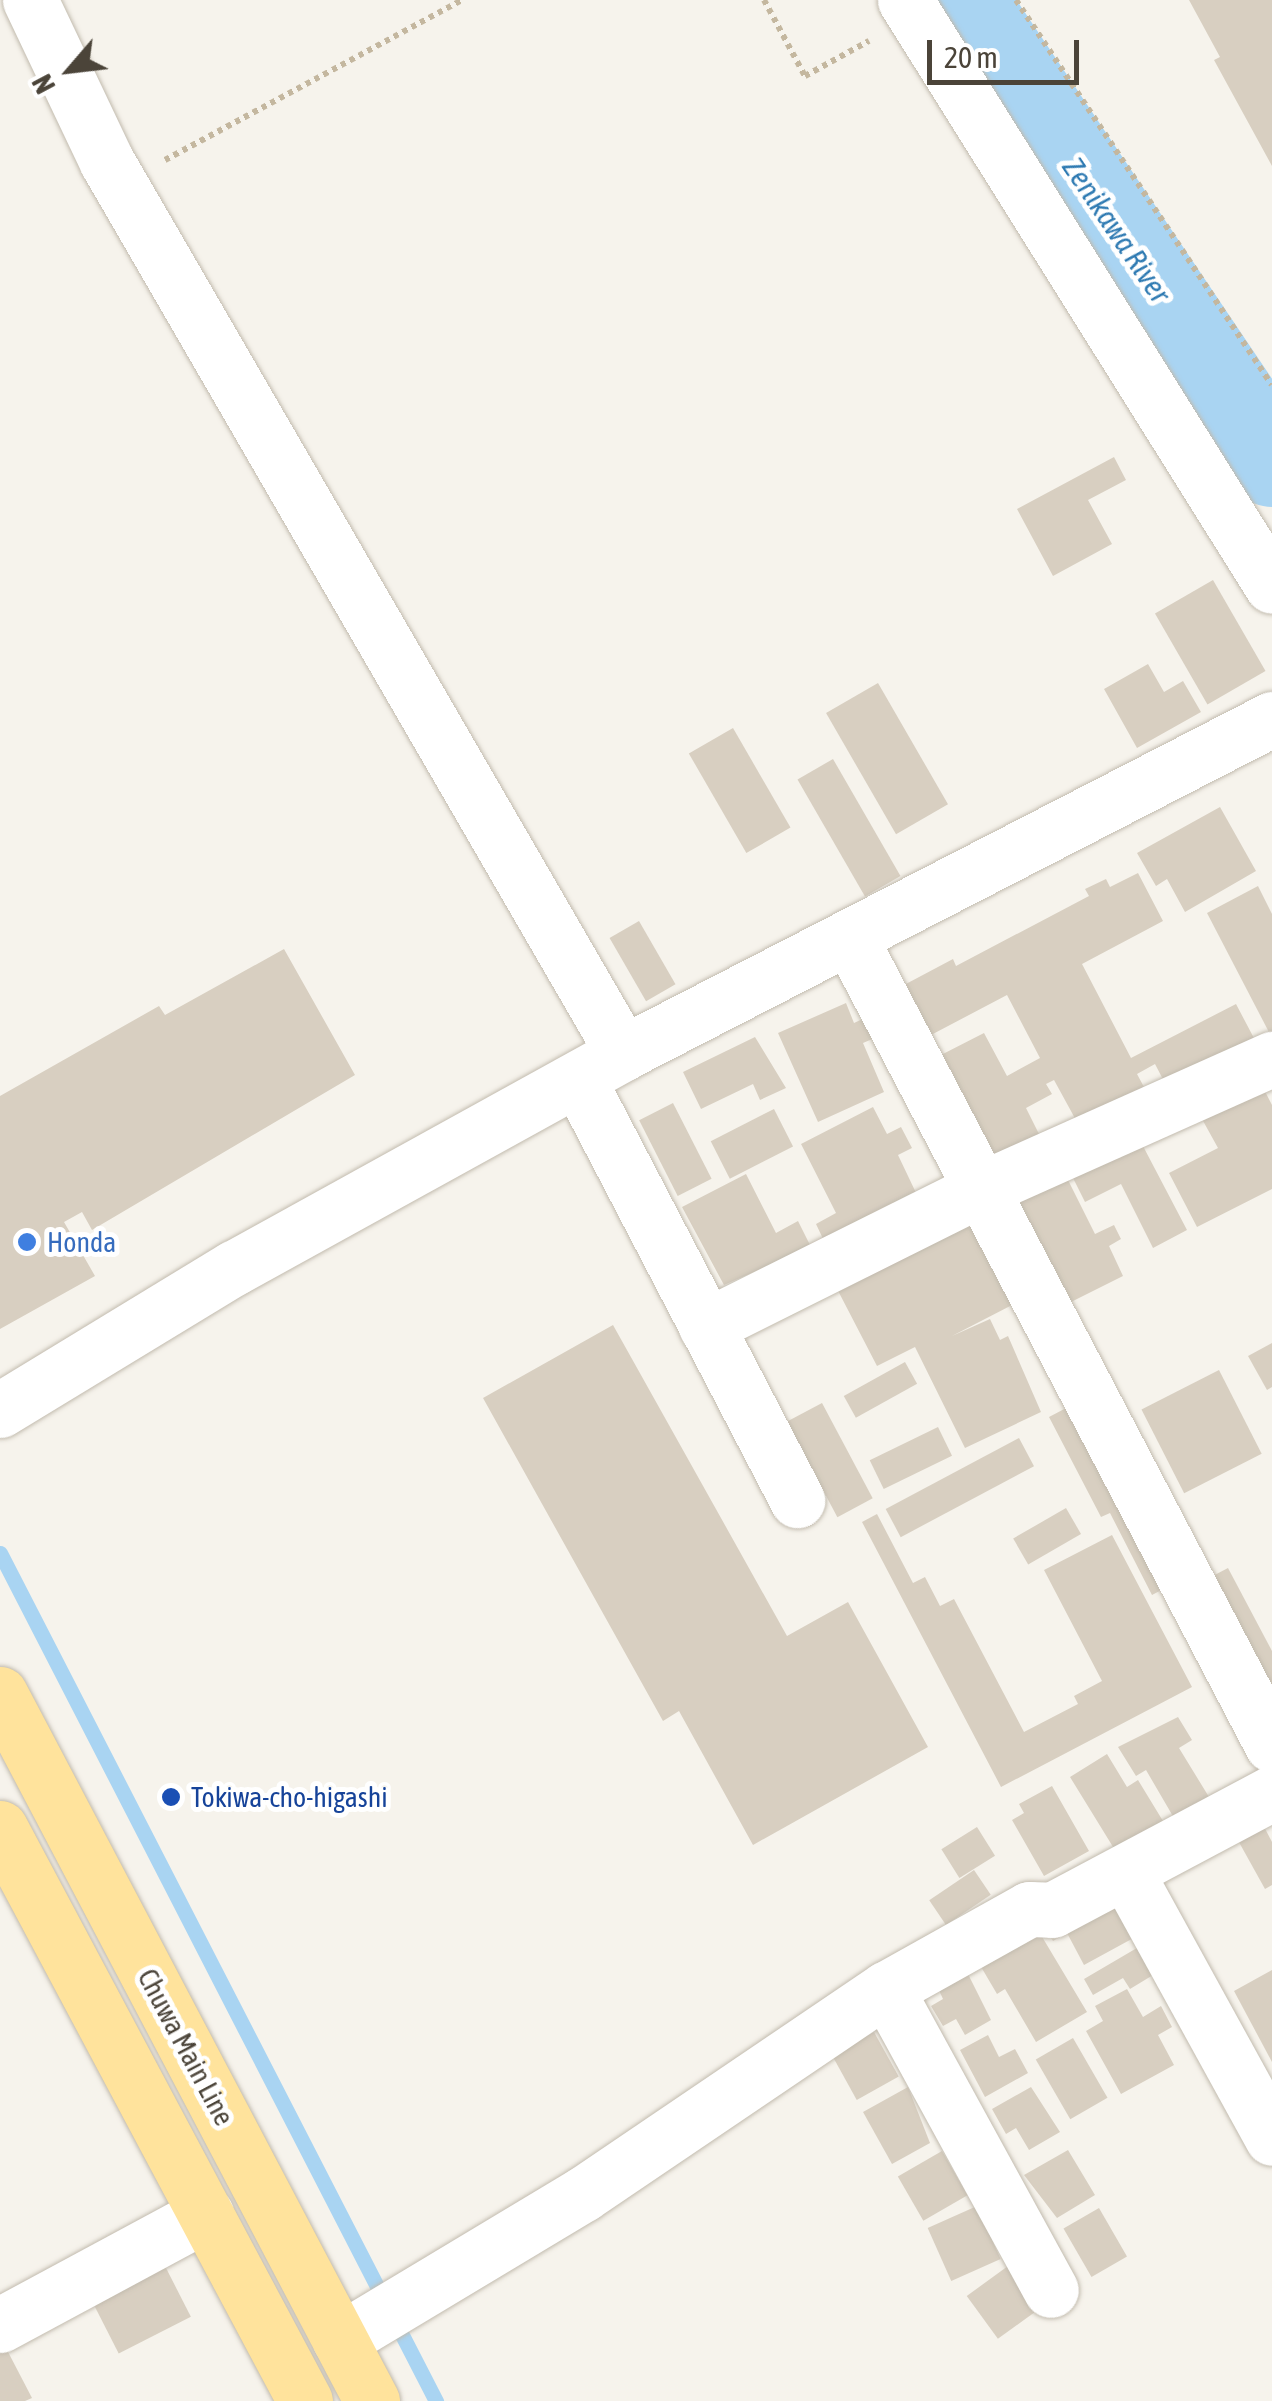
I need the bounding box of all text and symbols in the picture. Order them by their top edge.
north arrow [20,20,120,120]
scale bar [932,20,1084,82]
text: 20 m [944,40,998,74]
text: N [26,69,62,99]
water label: Zenikawa River [1055,151,1179,309]
place label: Honda [47,1225,116,1259]
marker: Honda [16,1231,38,1253]
place label: Tokiwa-cho-higashi [191,1780,388,1814]
marker: Tokiwa-cho-higashi [160,1786,182,1808]
street label: Chuwa Main Line [131,1963,241,2131]

